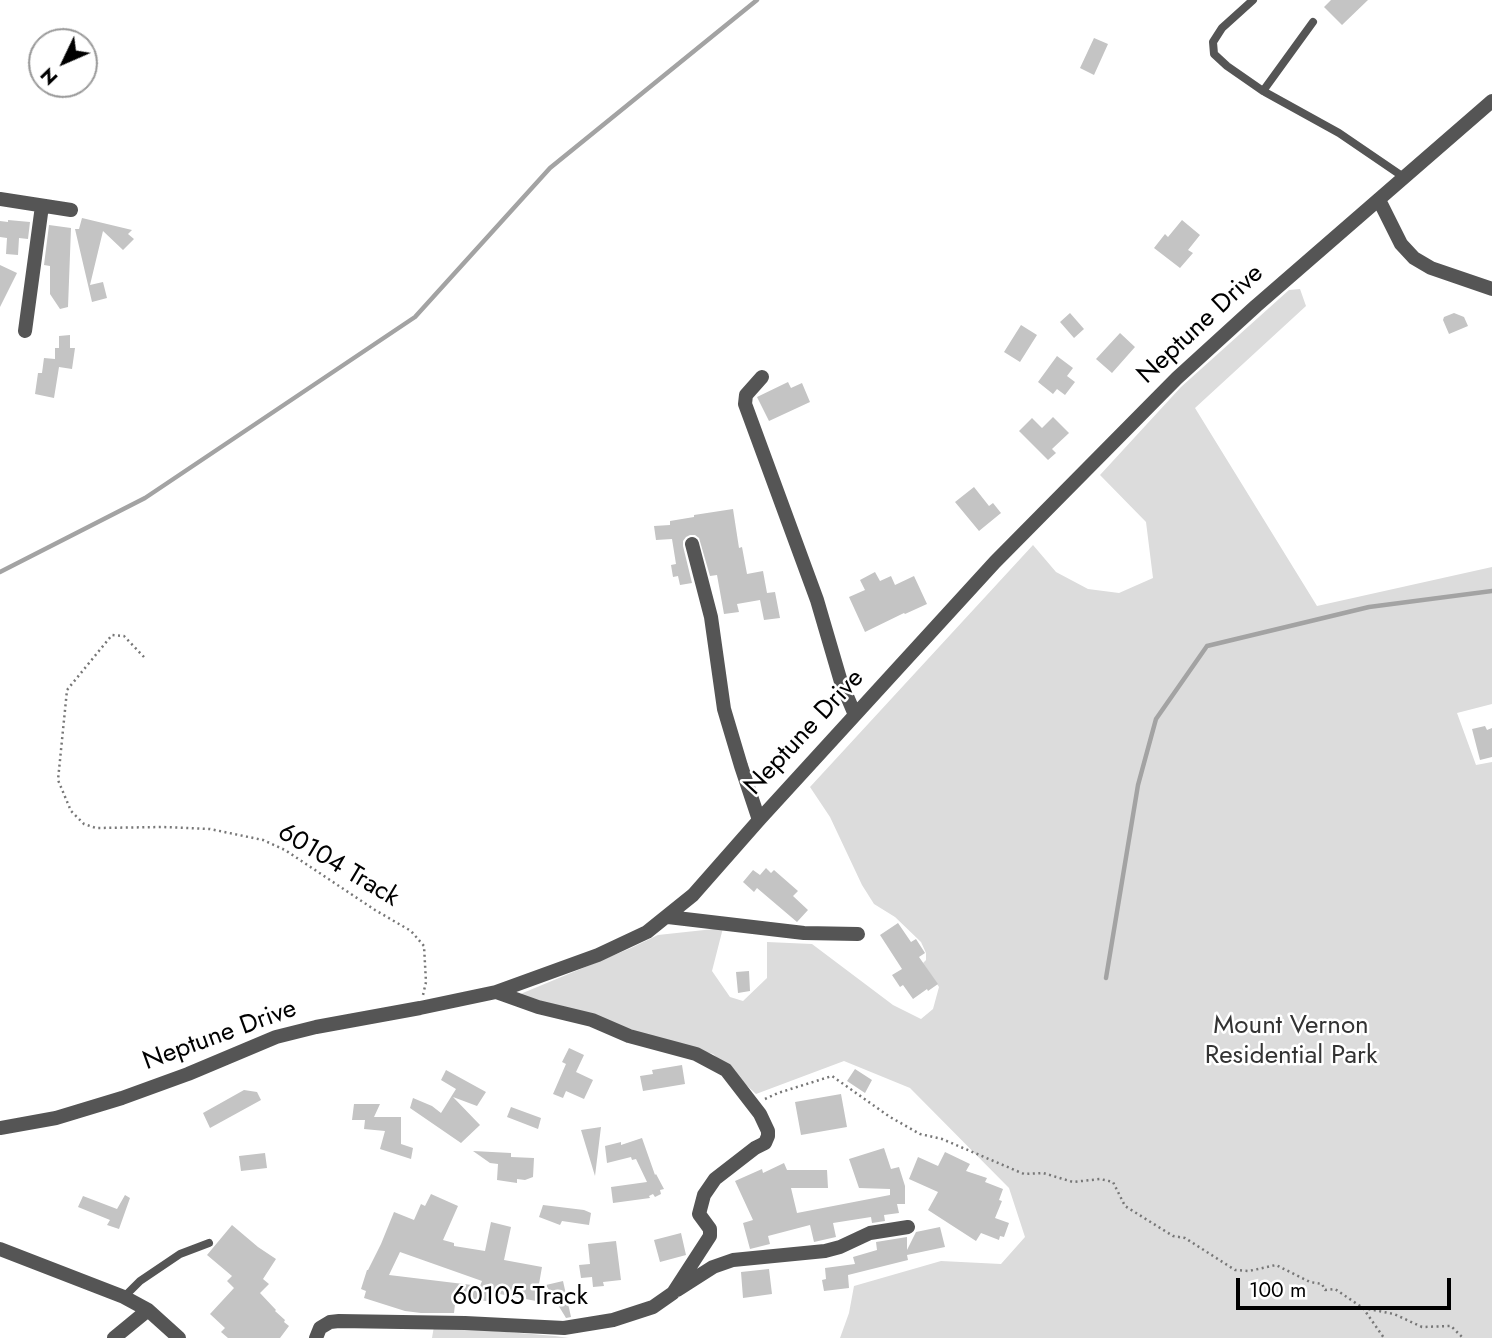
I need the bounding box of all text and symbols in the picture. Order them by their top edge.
north arrow [28,28,98,98]
text: N [34,62,64,91]
street label: Neptune Drive [1132,259,1270,391]
street label: Neptune Drive [739,664,871,802]
street label: 60104 Track [272,818,404,914]
street label: Neptune Drive [139,994,301,1078]
park label: Mount Vernon Residential Park [1205,1011,1377,1072]
scale bar [1240,1264,1455,1308]
text: 100 m [1249,1275,1306,1305]
street label: 60105 Track [452,1282,588,1314]

